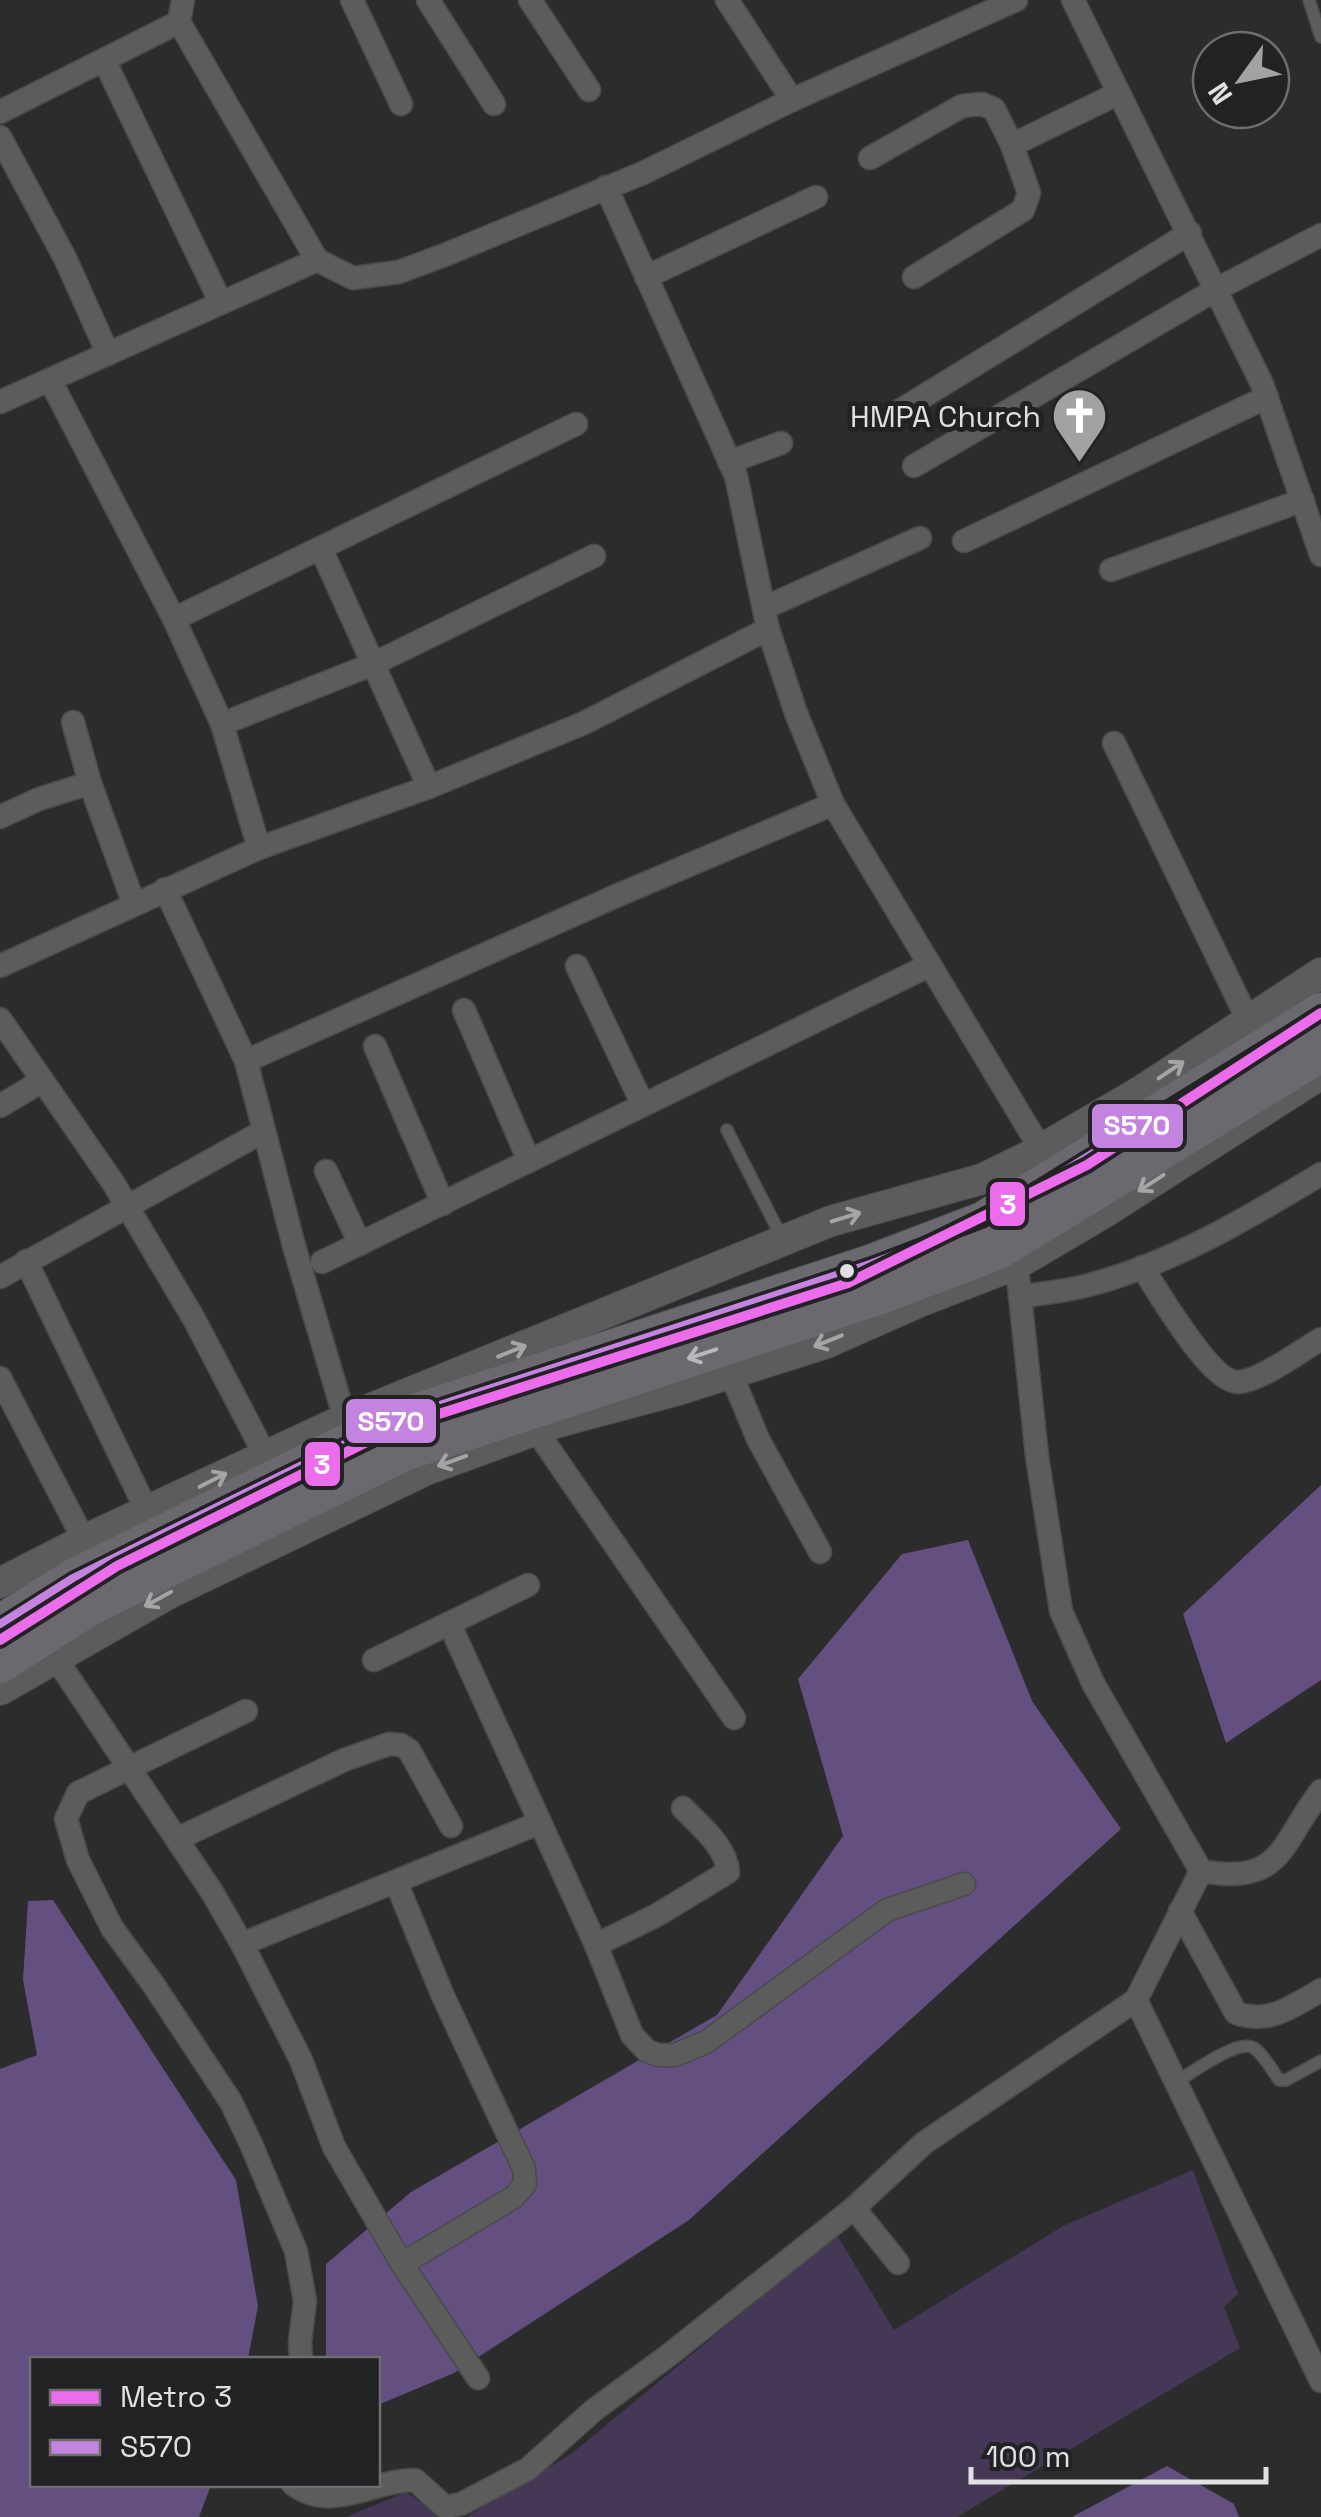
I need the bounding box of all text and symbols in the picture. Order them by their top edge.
north arrow [1191,30,1291,130]
text: N [1200,76,1240,111]
church icon: HMPA Church [1050,386,1110,465]
place label: HMPA Church [850,397,1041,436]
one-way arrow [1157,1060,1185,1081]
line badge: S570 [1090,1102,1185,1150]
text: S570 [1104,1107,1170,1143]
one-way arrow [1137,1173,1165,1194]
line badge: 3 [988,1180,1027,1228]
text: 3 [999,1186,1017,1222]
one-way arrow [830,1207,861,1225]
unlabelled marker [837,1261,857,1281]
one-way arrow [813,1333,844,1351]
one-way arrow [496,1340,526,1358]
one-way arrow [687,1346,718,1364]
line badge: S570 [344,1397,438,1445]
text: S570 [358,1403,424,1439]
line badge: 3 [303,1440,342,1488]
text: 3 [313,1446,331,1482]
one-way arrow [438,1453,469,1471]
one-way arrow [198,1470,228,1489]
one-way arrow [144,1590,174,1610]
legend [30,2357,380,2487]
text: Metro 3 [120,2377,232,2416]
scale bar [971,2422,1266,2484]
text: S570 [120,2427,192,2466]
text: 100 m [986,2437,1071,2476]

